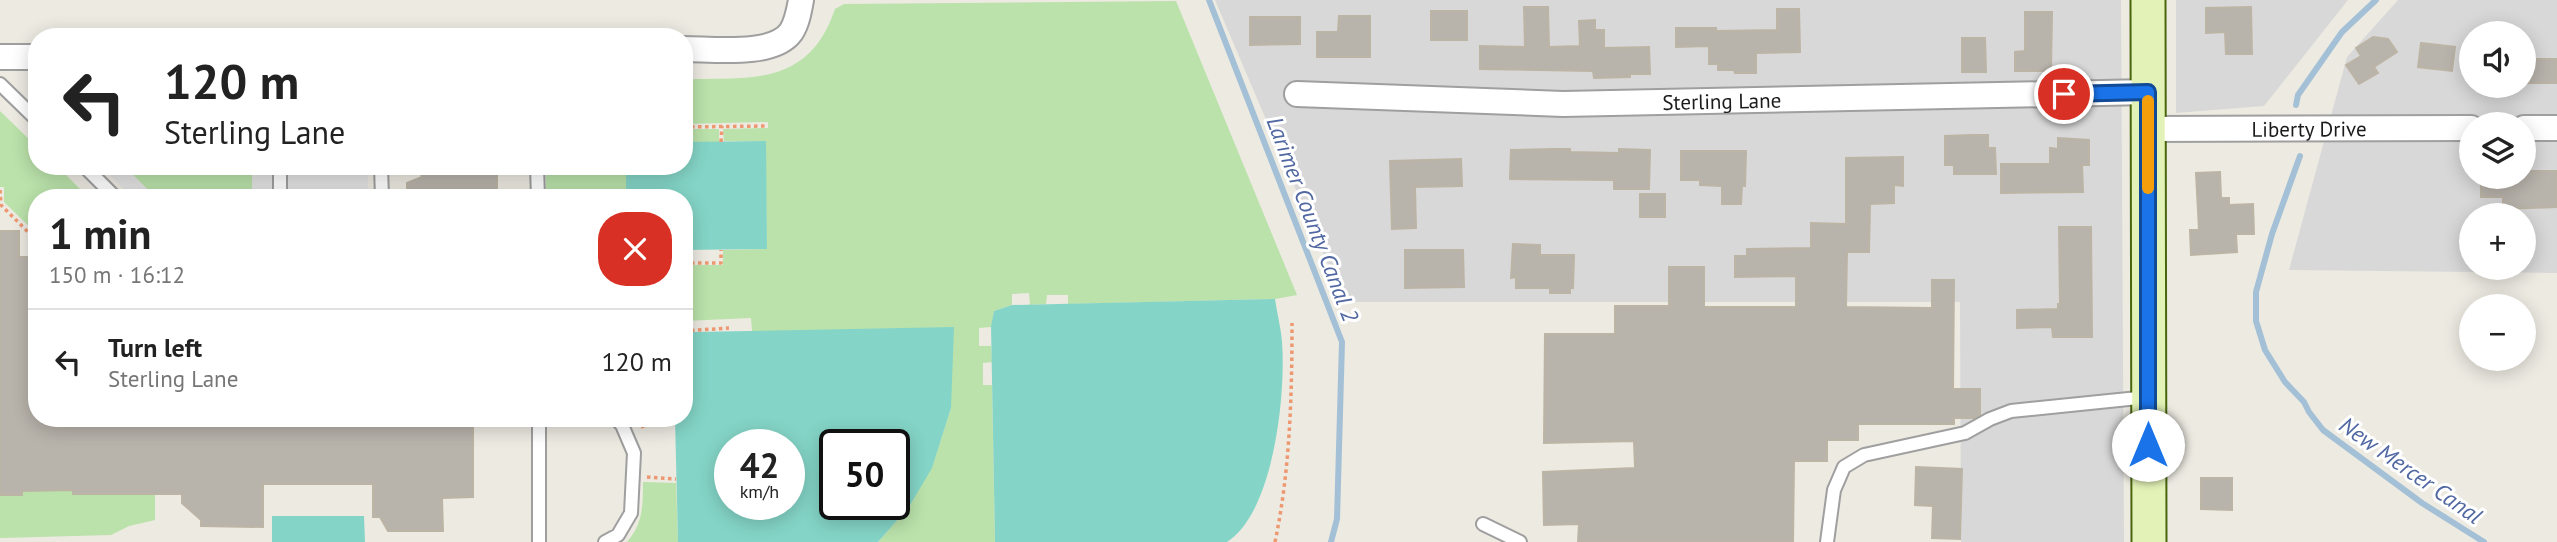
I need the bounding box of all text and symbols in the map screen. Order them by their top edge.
map controls [2459,21,2536,371]
button: sound [2459,21,2536,98]
text: 120 m [164,49,299,113]
icon: left [49,56,140,147]
pin [2034,64,2094,124]
icon: arrive [2045,75,2083,113]
street label: Sterling Lane [1662,86,1782,115]
text: Sterling Lane [164,111,345,153]
button: layers [2459,112,2536,189]
water label: Larimer County Canal 2 [1261,113,1365,326]
street label: Liberty Drive [2251,115,2367,142]
button: + [2459,203,2536,280]
text: 1 min [49,206,151,261]
button: close [598,212,672,286]
text: 150 m · 16:12 [49,260,185,289]
button: − [2459,294,2536,371]
text: Turn left [108,331,202,364]
icon: left [49,343,87,381]
text: 120 m [601,345,672,378]
text: Sterling Lane [108,364,238,393]
position arrow [2111,408,2185,482]
water label: New Mercer Canal [2334,410,2488,530]
speed limit sign: 50 [819,429,910,520]
text: 42 [740,442,779,488]
text: km/h [740,480,779,503]

